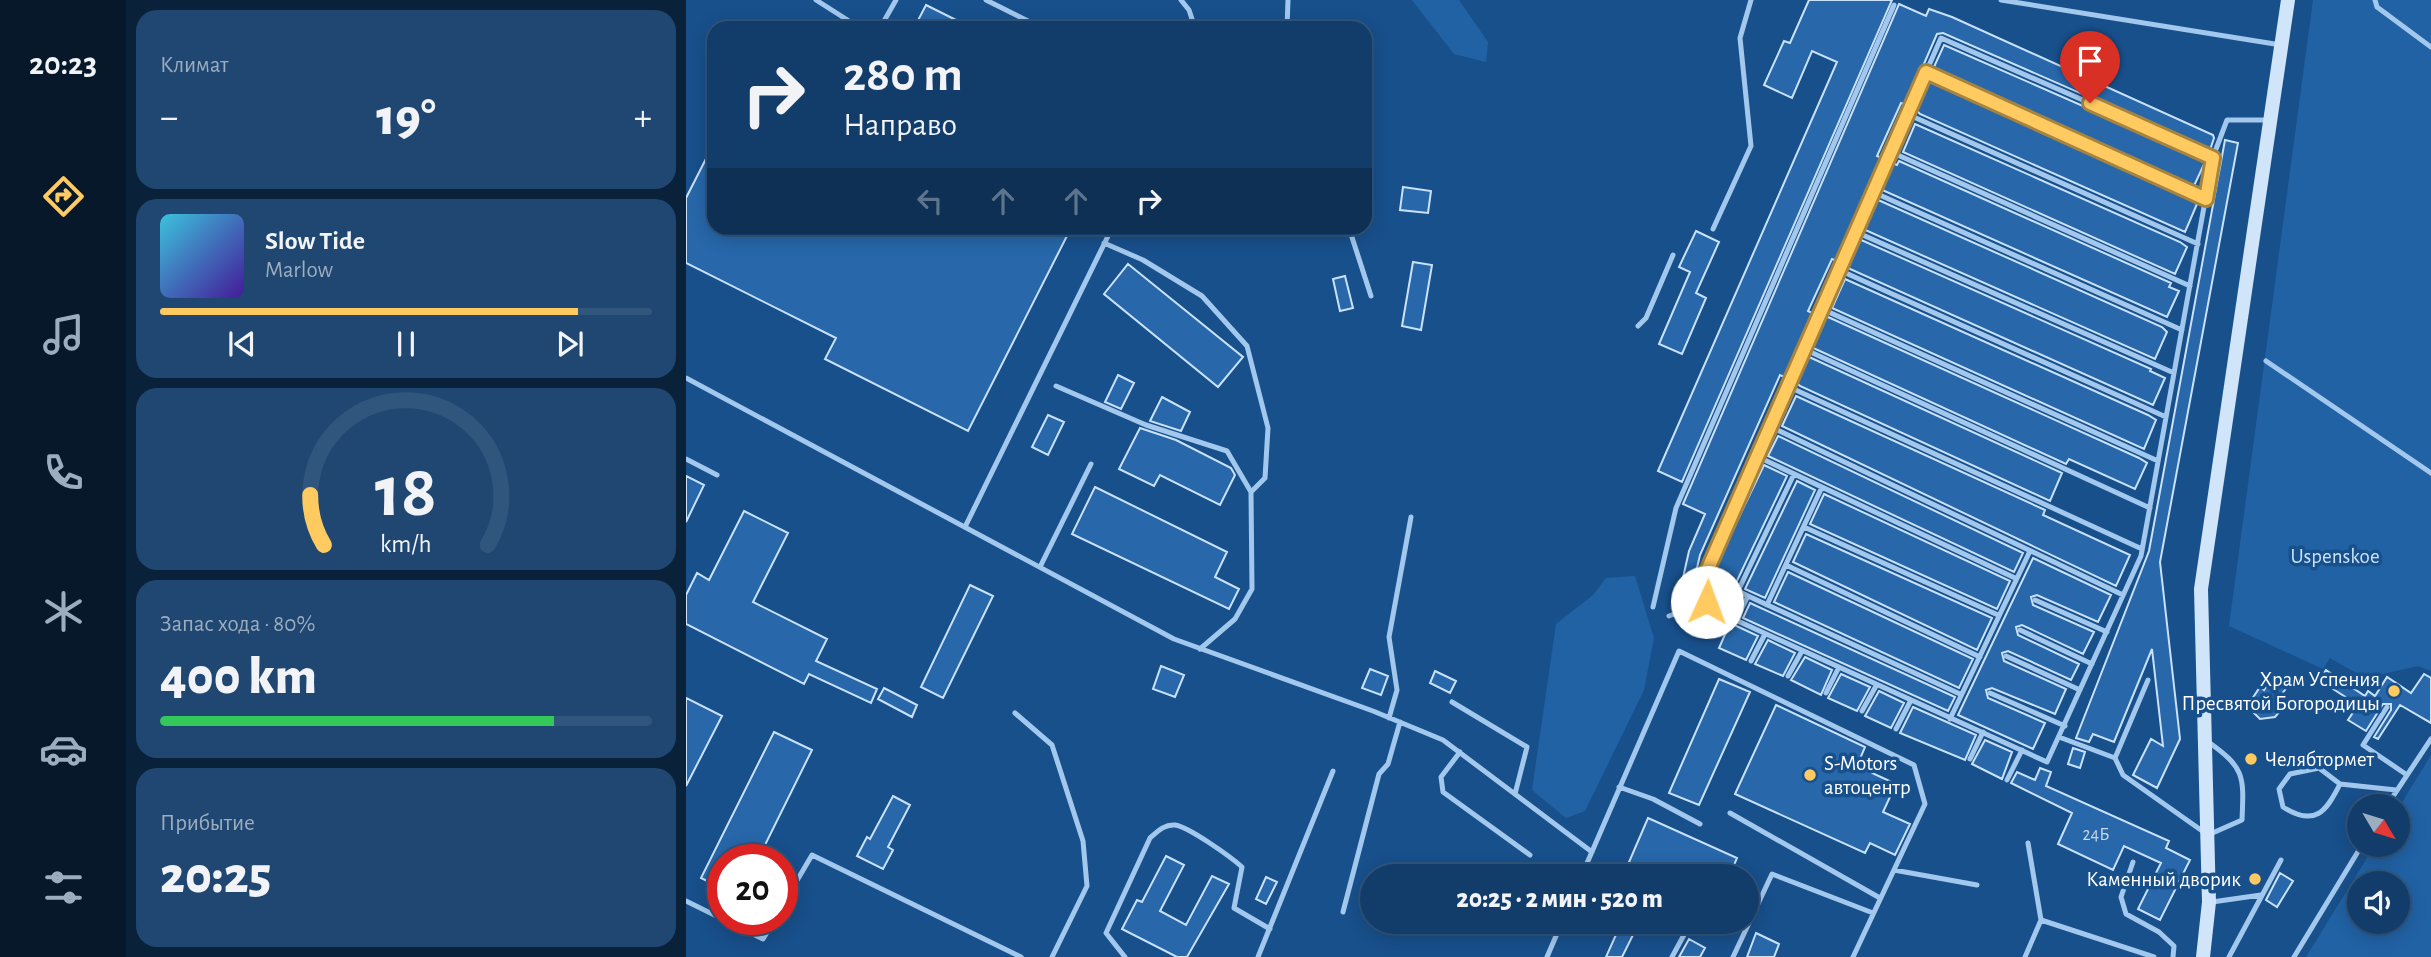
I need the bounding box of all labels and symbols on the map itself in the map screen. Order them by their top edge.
pin [2060,31,2120,103]
park label: Uspenskoe [2290,546,2380,567]
position arrow [1670,565,1744,639]
place label: Храм Успения Пресвятой Богородицы [2182,669,2380,714]
marker: Храм Успения Пресвятой Богородицы [2386,683,2402,699]
place label: Челябтормет [2265,749,2375,770]
marker: Челябтормет [2243,751,2259,767]
place label: S-Motors автоцентр [1824,753,1911,798]
marker: S-Motors автоцентр [1802,767,1818,783]
north arrow [2347,794,2410,858]
house number: 24Б [2082,826,2110,844]
speed limit sign: 20 [707,844,798,935]
place label: Каменный дворик [2086,869,2241,890]
marker: Каменный дворик [2247,871,2263,887]

